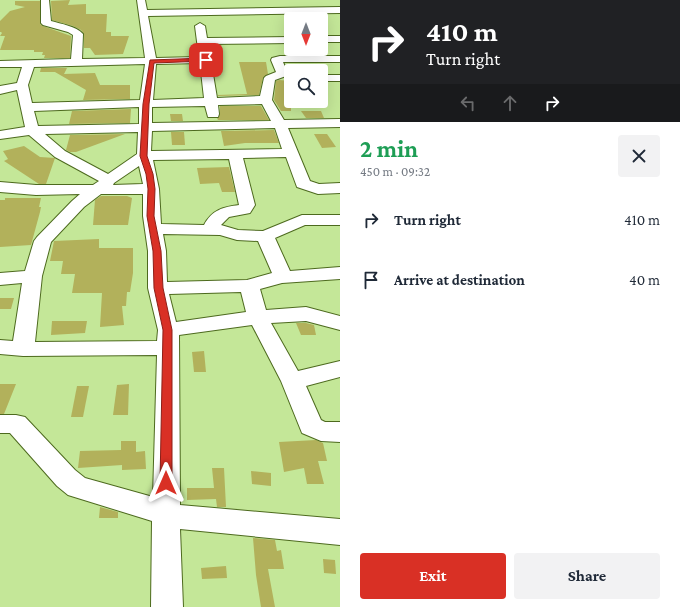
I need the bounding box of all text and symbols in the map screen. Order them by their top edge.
north arrow [284,12,328,56]
map controls [284,12,328,108]
icon: right [360,16,412,68]
text: 410 m [426,16,498,47]
pin [189,43,223,77]
icon: arrive [195,49,217,71]
text: Turn right [426,49,500,69]
button: search [284,64,328,108]
icon: left [457,92,479,114]
icon: ahead [499,92,521,114]
icon: right [541,92,563,114]
text: 2 min [360,135,418,162]
button: close [618,135,660,177]
text: 450 m · 09:32 [360,164,430,179]
icon: right [360,209,382,231]
text: Turn right [394,212,461,228]
text: 410 m [624,212,660,228]
icon: arrive [360,269,382,291]
text: Arrive at destination [394,272,525,288]
text: 40 m [629,272,660,288]
position arrow [145,462,187,504]
button: Exit [360,553,506,599]
button: Share [514,553,660,599]

